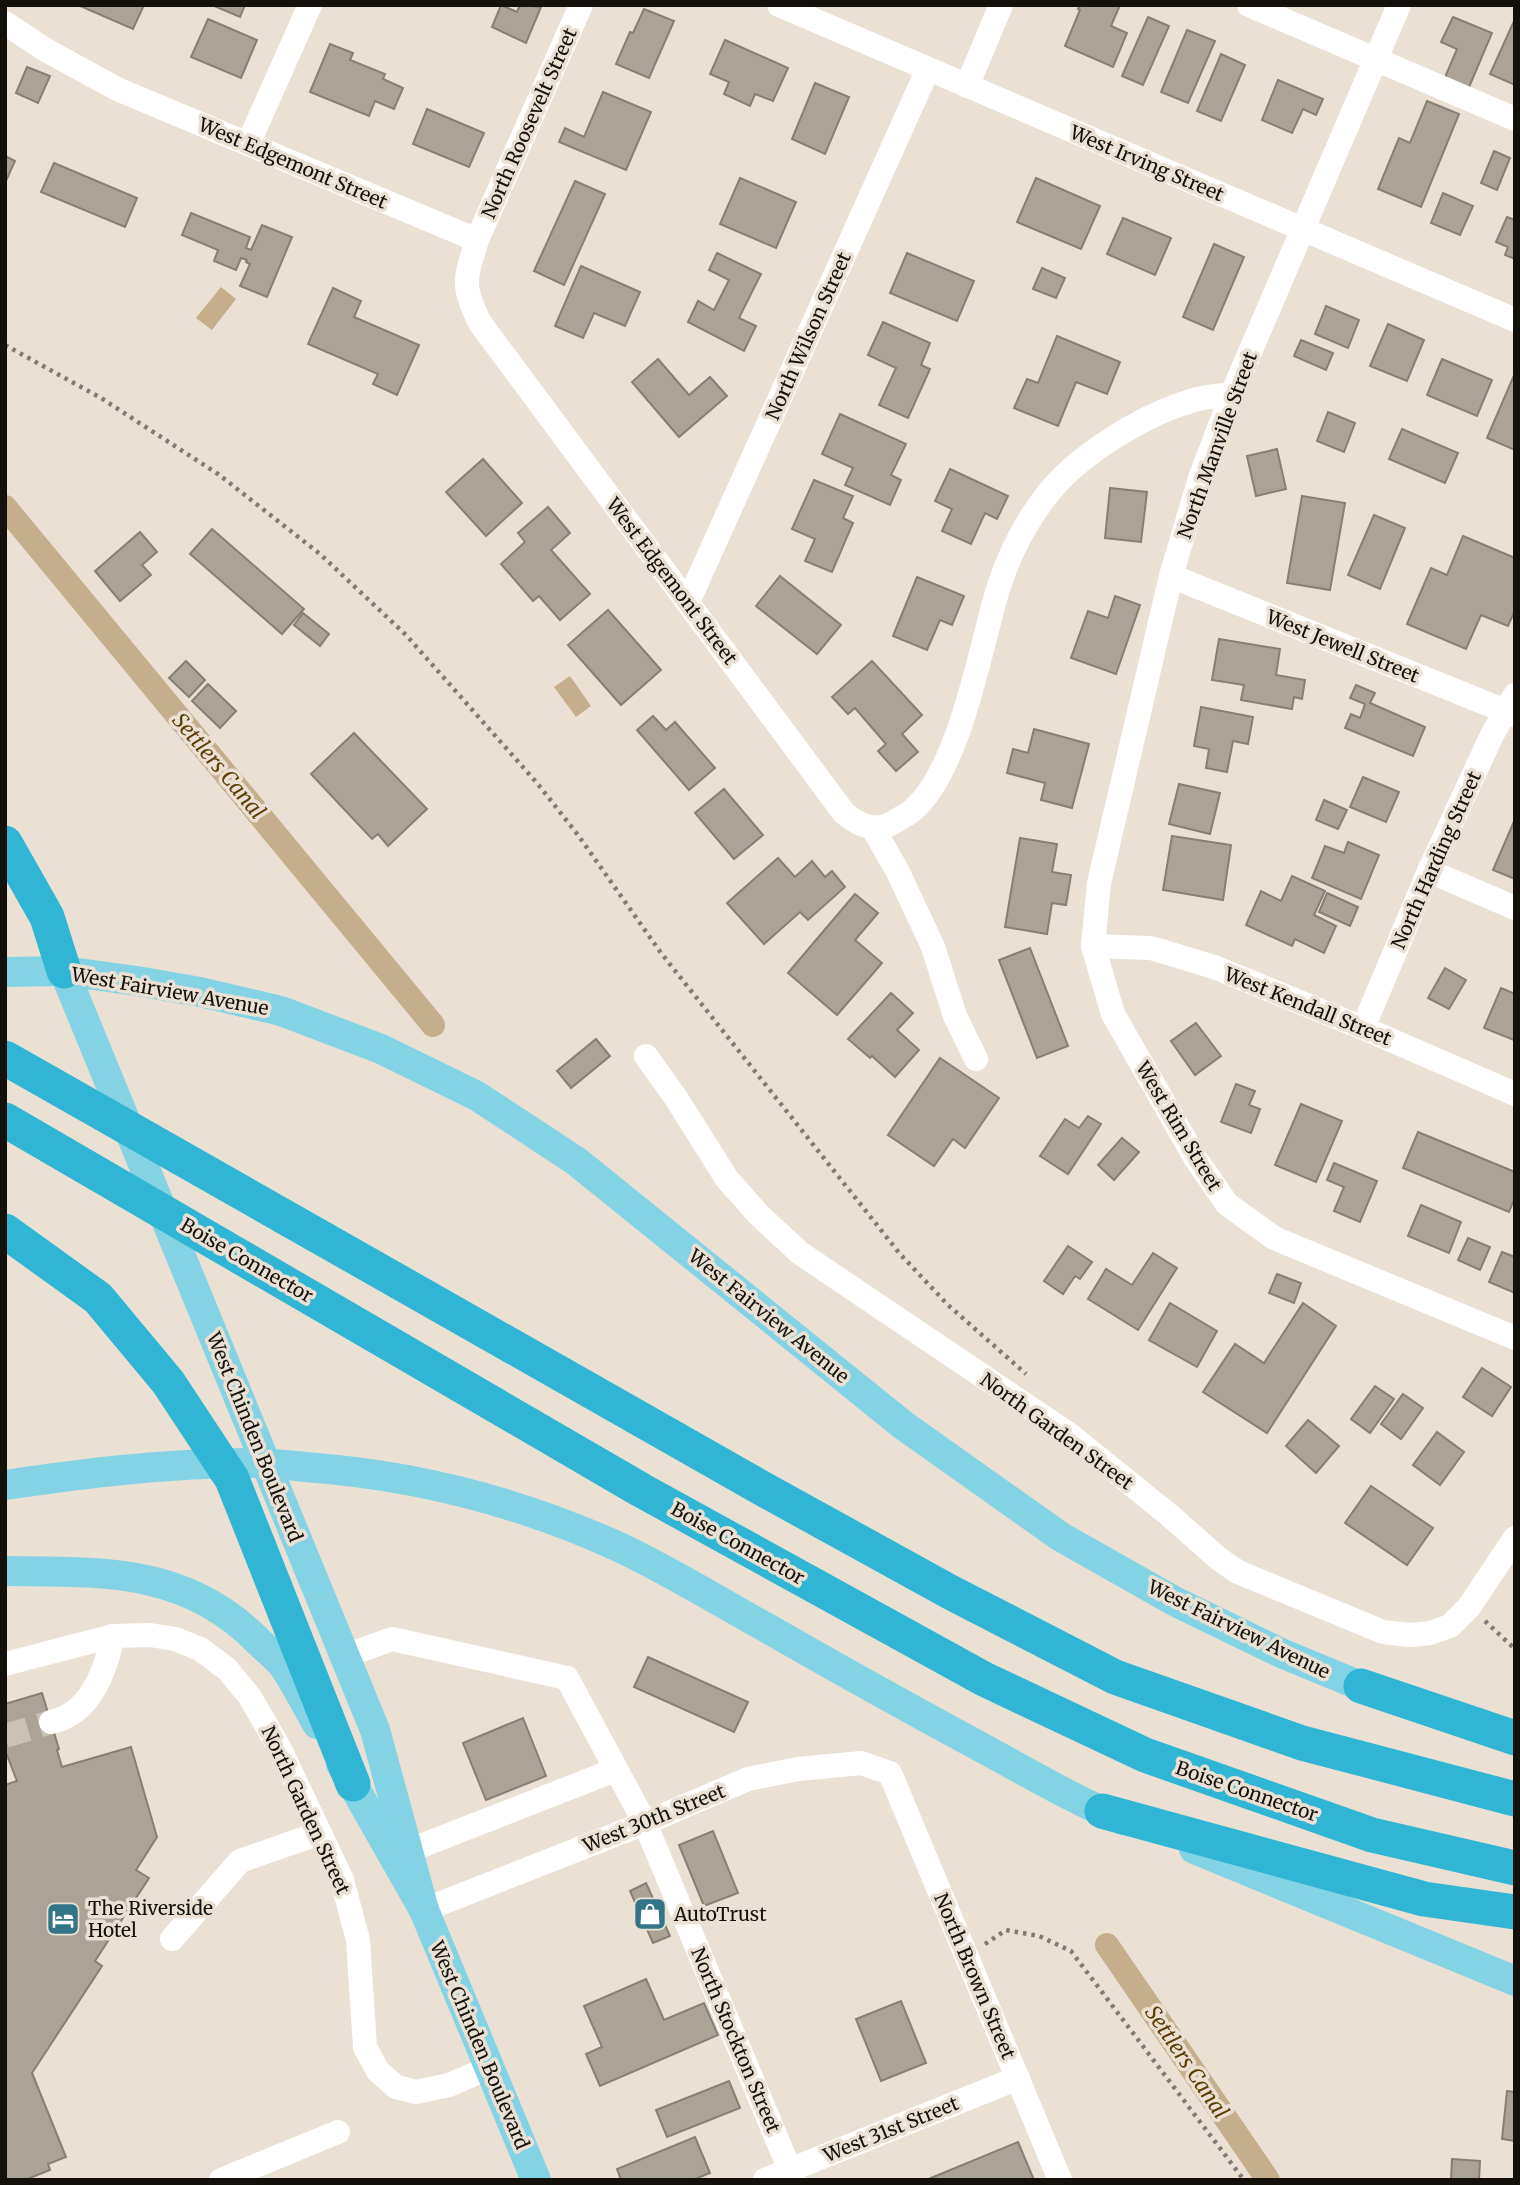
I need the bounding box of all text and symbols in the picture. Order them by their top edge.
street label: North Roosevelt Street [476,23,582,222]
street label: West Edgemont Street [194,112,392,214]
street label: West Irving Street [1066,119,1228,206]
street label: North Wilson Street [760,248,856,424]
street label: North Manville Street [1172,348,1262,542]
street label: West Edgemont Street [601,492,743,670]
street label: West Jewell Street [1262,604,1423,688]
water label: Settlers Canal [167,707,271,825]
street label: North Harding Street [1386,767,1486,953]
street label: West Kendall Street [1220,961,1395,1051]
street label: West Fairview Avenue [69,962,271,1020]
street label: West Rim Street [1130,1056,1227,1195]
street label: Boise Connector [176,1212,318,1308]
street label: West Fairview Avenue [683,1243,854,1388]
street label: West Chinden Boulevard [202,1328,308,1545]
street label: North Garden Street [976,1367,1139,1495]
street label: Boise Connector [667,1496,809,1590]
street label: West Fairview Avenue [1143,1574,1334,1684]
street label: North Garden Street [256,1722,356,1899]
street label: Boise Connector [1173,1755,1322,1827]
street label: West 30th Street [579,1778,729,1858]
street label: North Brown Street [929,1889,1021,2063]
shop icon: AutoTrust [631,1895,669,1933]
place label: The Riverside Hotel [88,1896,213,1942]
hotel icon: The Riverside Hotel [44,1900,82,1938]
place label: AutoTrust [673,1902,767,1926]
street label: West Chinden Boulevard [425,1936,535,2153]
street label: North Stockton Street [686,1944,786,2137]
water label: Settlers Canal [1139,2000,1235,2124]
street label: West 31st Street [819,2091,963,2167]

